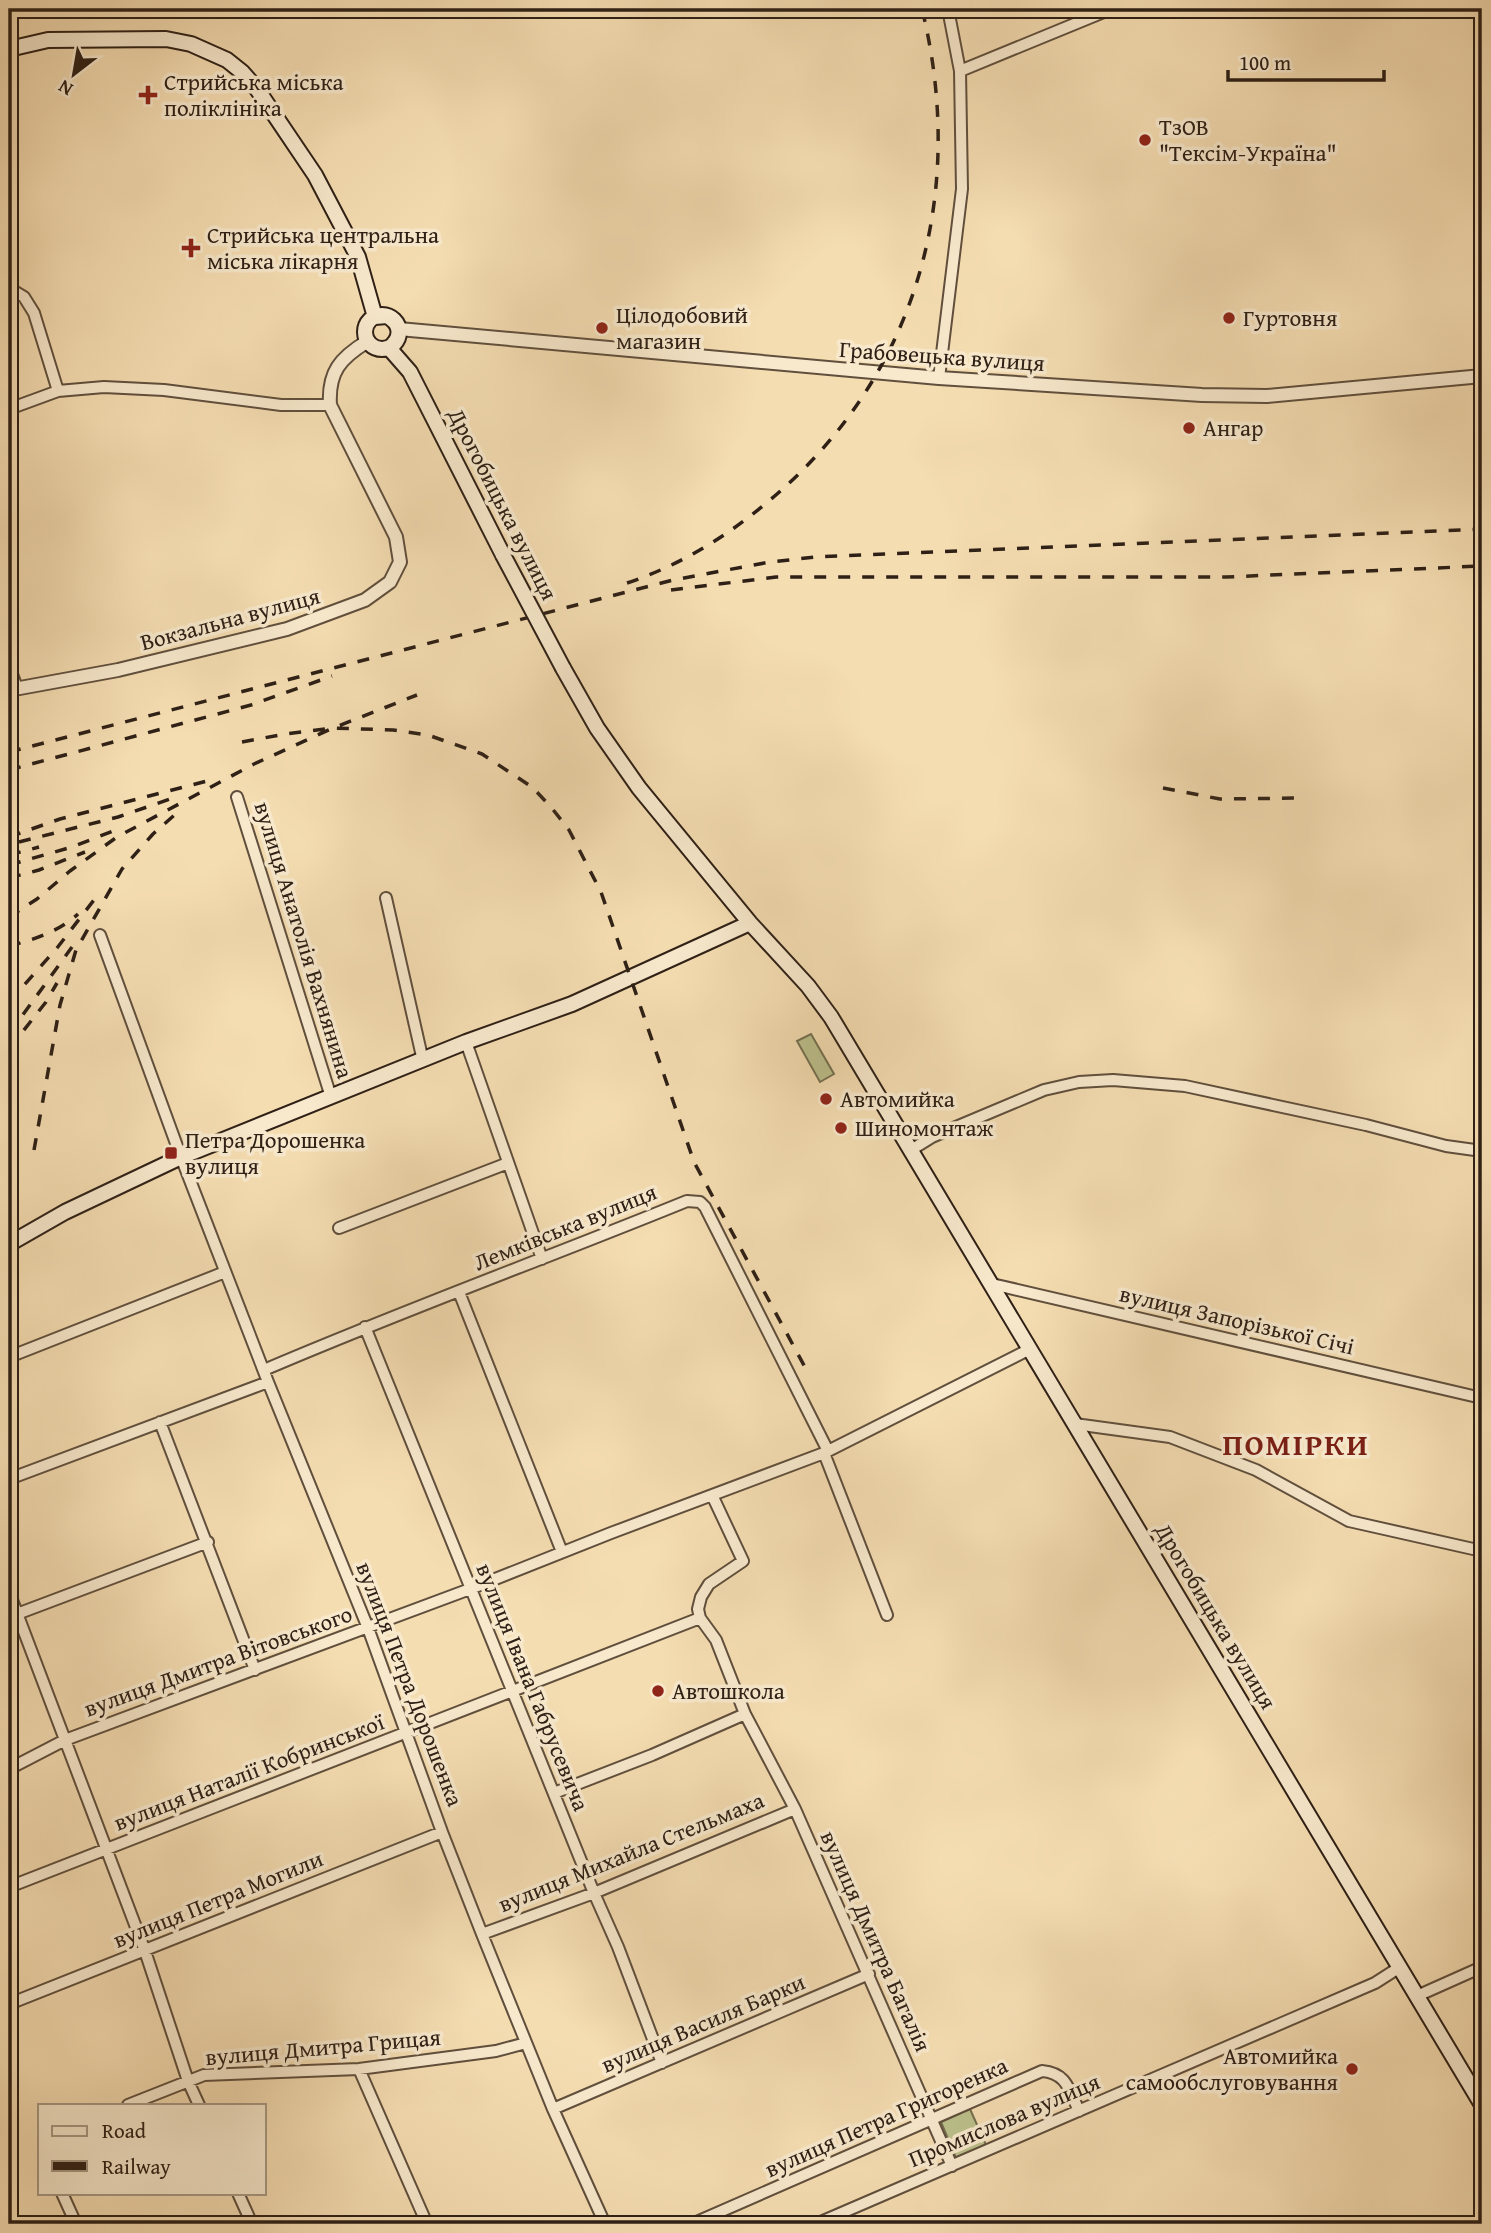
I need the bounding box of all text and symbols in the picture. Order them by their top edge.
north arrow [38,38,108,108]
scale bar [1228,38,1384,82]
text: 100 m [1239,47,1291,78]
place label: Стрийська міська поліклініка [164,65,343,124]
text: N [52,73,78,104]
marker: Стрийська міська поліклініка [138,85,158,105]
place label: ТзОВ "Тексім-Україна" [1159,110,1337,169]
marker: ТзОВ "Тексім-Україна" [1137,132,1153,148]
place label: Стрийська центральна міська лікарня [207,218,439,277]
marker: Стрийська центральна міська лікарня [181,238,201,258]
place label: Цілодобовий магазин [616,298,748,357]
place label: Гуртовня [1243,301,1338,334]
marker: Гуртовня [1221,310,1237,326]
marker: Цілодобовий магазин [594,320,610,336]
street label: Грабовецька вулиця [838,332,1046,379]
street label: Дрогобицька вулиця [440,401,566,606]
place label: Ангар [1203,411,1263,444]
marker: Ангар [1181,420,1197,436]
street label: Вокзальна вулиця [136,579,324,658]
street label: вулиця Анатолія Вахнянина [247,797,362,1082]
place label: Автомийка [840,1082,955,1115]
marker: Автомийка [818,1091,834,1107]
place label: Шиномонтаж [855,1111,994,1144]
marker: Шиномонтаж [833,1120,849,1136]
place label: Петра Дорошенка вулиця [185,1123,365,1182]
marker: Петра Дорошенка вулиця [163,1145,179,1161]
street label: Лемківська вулиця [468,1175,662,1278]
street label: вулиця Запорізької Січі [1117,1276,1358,1363]
district label: ПОМІРКИ [1223,1422,1370,1466]
street label: Дрогобицька вулиця [1147,1516,1285,1715]
street label: вулиця Петра Дорошенка [349,1557,472,1811]
street label: вулиця Івана Габрусевича [469,1558,598,1816]
street label: вулиця Дмитра Вітовського [79,1597,357,1724]
place label: Автошкола [672,1674,785,1707]
marker: Автошкола [650,1683,666,1699]
street label: вулиця Наталії Кобринської [109,1705,389,1838]
street label: вулиця Михайла Стельмаха [493,1783,769,1920]
street label: вулиця Дмитра Багалія [813,1825,940,2057]
street label: вулиця Петра Могили [108,1841,328,1956]
street label: вулиця Василя Барки [596,1965,810,2080]
street label: вулиця Дмитра Грицая [204,2020,442,2073]
place label: Автомийка самообслуговування [1126,2039,1338,2098]
street label: вулиця Петра Григоренка [759,2048,1012,2185]
marker: Автомийка самообслуговування [1344,2061,1360,2077]
street label: Промислова вулиця [903,2064,1105,2175]
legend [38,2104,266,2194]
text: Road [102,2115,147,2146]
text: Railway [102,2151,171,2182]

